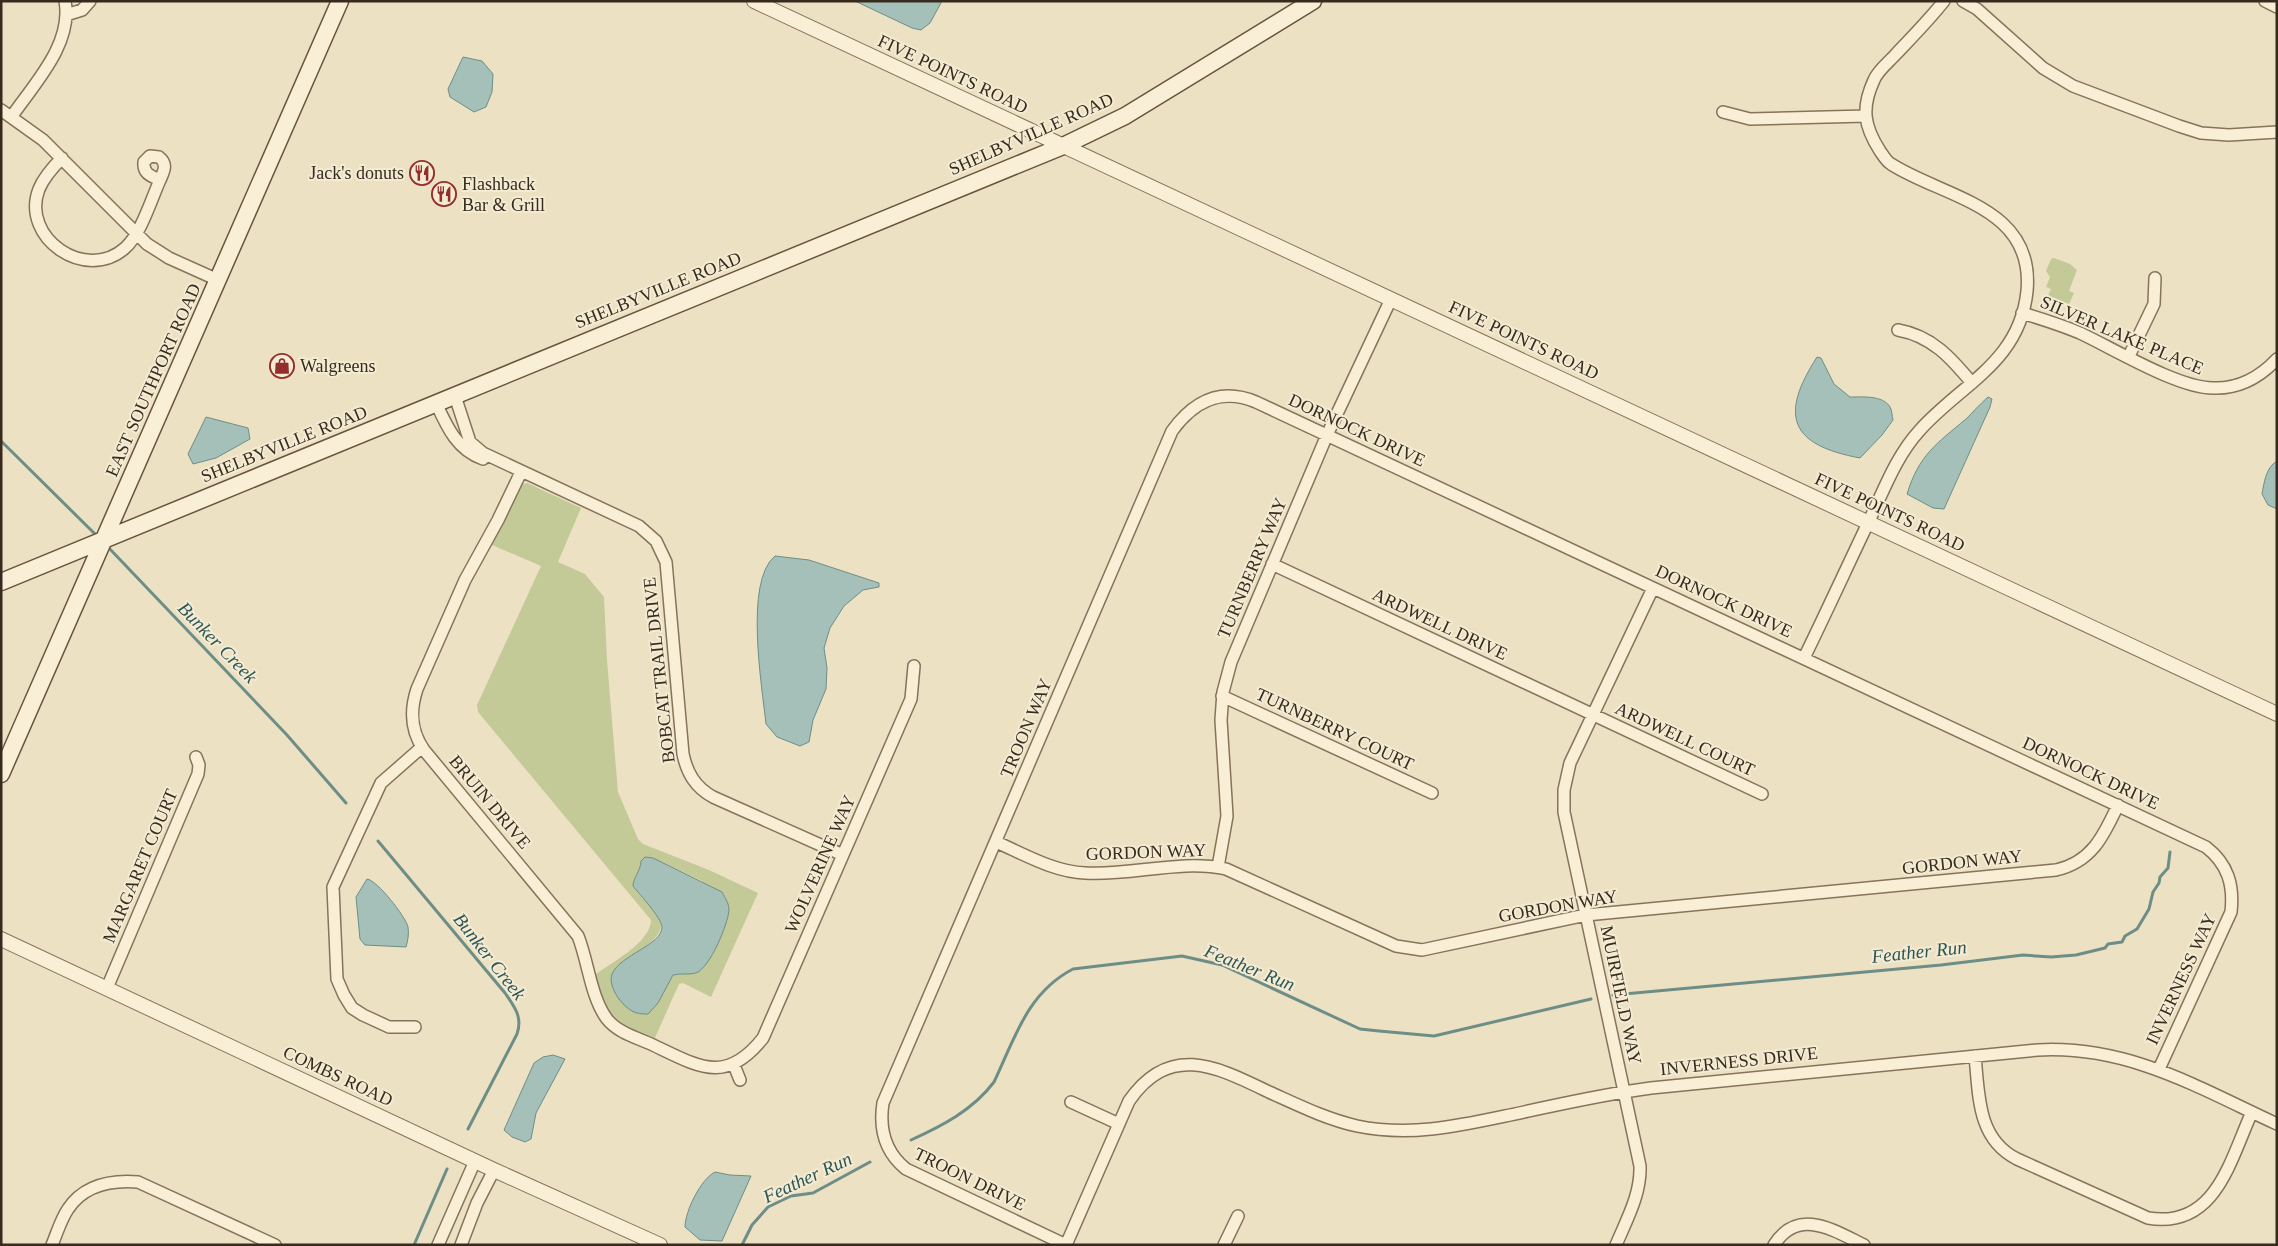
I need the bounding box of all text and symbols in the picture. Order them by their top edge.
street label: FIVE POINTS ROAD [875,30,1031,118]
street label: SHELBYVILLE ROAD [946,89,1116,179]
restaurant icon: Jack's donuts [409,160,435,186]
place label: Jack's donuts [309,163,404,183]
place label: Flashback Bar & Grill [462,174,545,215]
restaurant icon: Flashback Bar & Grill [431,181,457,207]
street label: SHELBYVILLE ROAD [572,247,744,333]
street label: EAST SOUTHPORT ROAD [101,280,205,480]
street label: SILVER LAKE PLACE [2037,292,2207,378]
street label: FIVE POINTS ROAD [1446,296,1602,384]
shop icon: Walgreens [269,353,295,379]
place label: Walgreens [300,356,376,376]
street label: DORNOCK DRIVE [1285,390,1429,470]
street label: SHELBYVILLE ROAD [198,401,370,487]
street label: FIVE POINTS ROAD [1812,468,1968,556]
street label: TURNBERRY WAY [1213,495,1291,641]
street label: DORNOCK DRIVE [1652,561,1796,641]
street label: BOBCAT TRAIL DRIVE [639,576,679,764]
street label: ARDWELL DRIVE [1369,584,1511,664]
water label: Bunker Creek [174,598,262,688]
street label: TROON WAY [996,676,1056,780]
street label: TURNBERRY COURT [1253,684,1417,774]
street label: ARDWELL COURT [1612,698,1758,780]
street label: DORNOCK DRIVE [2019,733,2163,813]
street label: BRUIN DRIVE [445,751,535,853]
street label: MARGARET COURT [99,786,181,946]
street label: WOLVERINE WAY [781,792,859,936]
street label: GORDON WAY [1085,840,1207,864]
street label: GORDON WAY [1901,846,2023,878]
street label: GORDON WAY [1497,886,1619,926]
water label: Bunker Creek [449,909,530,1004]
street label: INVERNESS WAY [2142,910,2220,1048]
street label: MUIRFIELD WAY [1597,924,1645,1066]
water label: Feather Run [1869,936,1968,967]
water label: Feather Run [1201,939,1298,995]
street label: COMBS ROAD [280,1042,396,1110]
street label: INVERNESS DRIVE [1659,1043,1819,1079]
street label: TROON DRIVE [911,1143,1029,1215]
water label: Feather Run [759,1148,855,1208]

